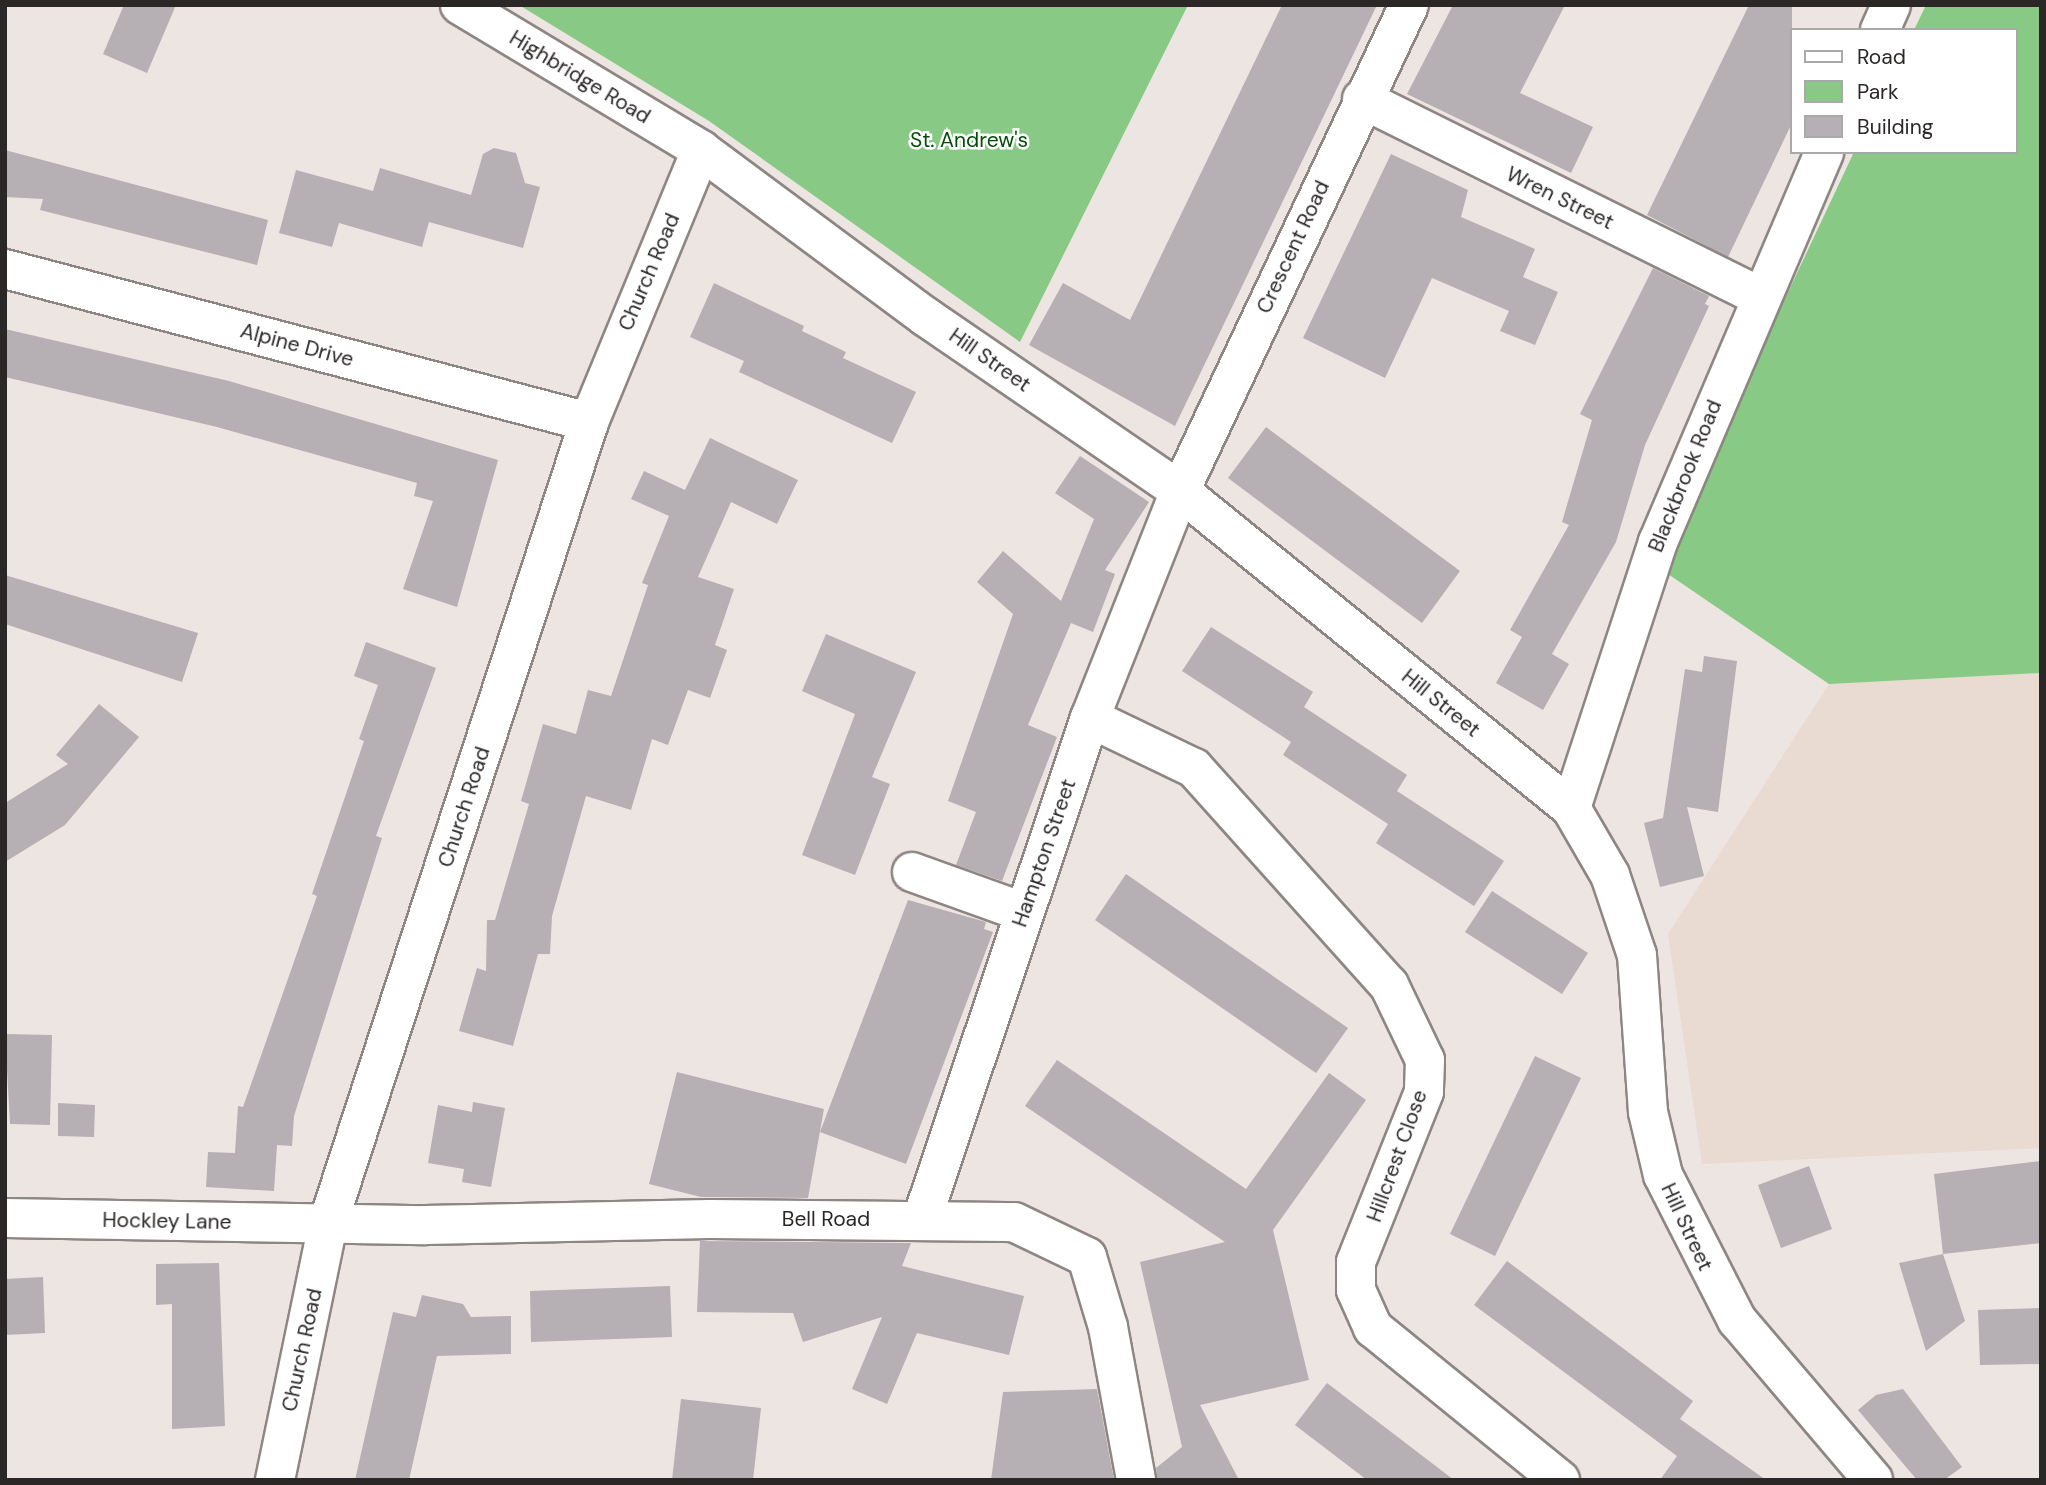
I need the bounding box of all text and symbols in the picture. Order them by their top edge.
street label: Highbridge Road [505,25,655,129]
legend [1790,28,2018,154]
text: Road [1857,43,1906,71]
text: Park [1857,78,1898,106]
text: Building [1857,113,1933,141]
park label: St. Andrew's [910,127,1028,153]
street label: Wren Street [1502,161,1618,235]
street label: Crescent Road [1251,177,1335,317]
street label: Church Road [613,210,685,334]
street label: Alpine Drive [238,318,356,372]
street label: Hill Street [944,323,1036,397]
street label: Blackbrook Road [1643,396,1727,556]
street label: Hill Street [1397,664,1485,742]
street label: Church Road [433,744,495,870]
street label: Hampton Street [1007,776,1081,930]
street label: Hillcrest Close [1361,1087,1433,1225]
street label: Hill Street [1656,1179,1718,1275]
street label: Bell Road [782,1206,870,1232]
street label: Hockley Lane [102,1207,232,1235]
street label: Church Road [277,1286,327,1414]

